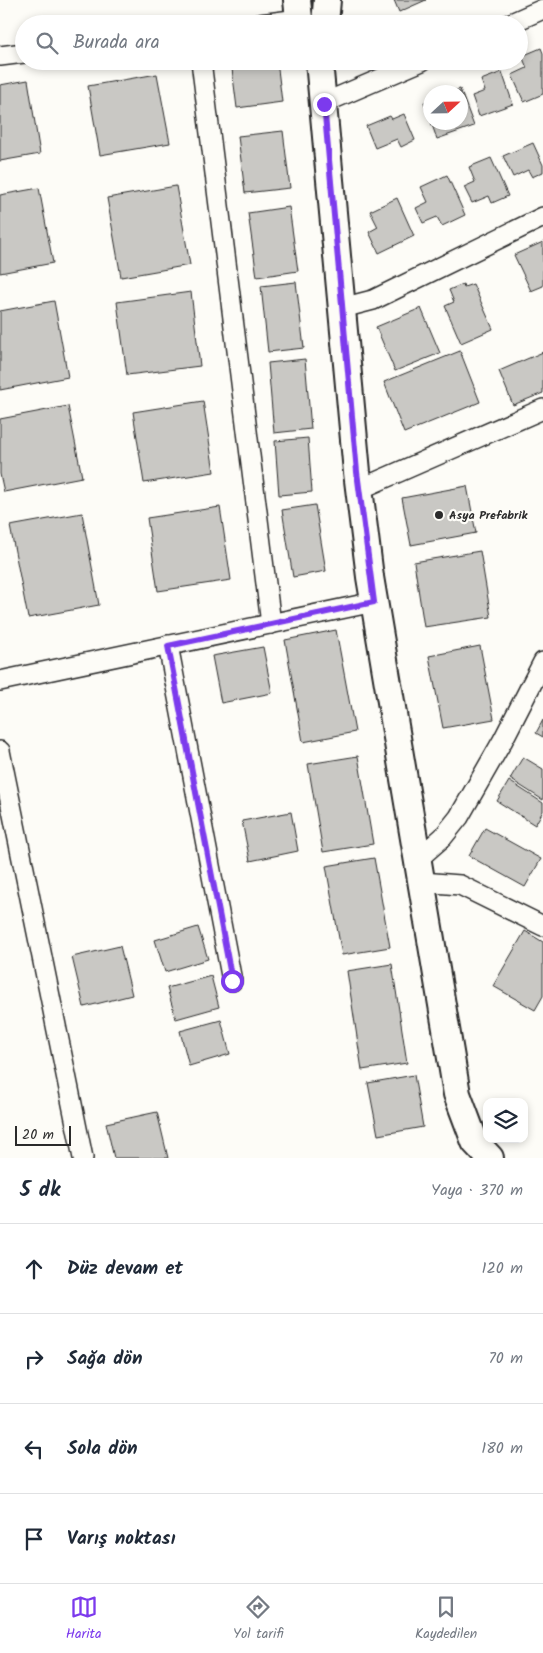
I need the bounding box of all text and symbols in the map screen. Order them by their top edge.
search box [15,15,528,70]
text: Burada ara [73,28,160,58]
icon: search [33,29,61,57]
north arrow [423,85,468,130]
route end [313,93,336,116]
place label: Asya Prefabrik [449,506,529,525]
marker: Asya Prefabrik [433,509,445,521]
route start [221,970,244,993]
map controls [483,1098,528,1143]
button: layers [483,1098,528,1143]
scale bar [15,1123,71,1146]
text: 20 m [22,1124,54,1146]
text: 5 dk [20,1174,60,1207]
text: Yaya · 370 m [431,1178,523,1203]
text: Düz devam et [67,1254,183,1284]
icon: ahead [20,1255,48,1283]
text: 120 m [482,1256,523,1281]
text: Sağa dön [67,1344,143,1374]
icon: right [20,1345,48,1373]
text: 70 m [488,1346,523,1371]
text: Sola dön [67,1434,138,1464]
icon: left [20,1435,48,1463]
text: 180 m [481,1436,523,1461]
text: Varış noktası [67,1524,175,1554]
icon: arrive [20,1525,48,1553]
tab: Harita [66,1593,102,1645]
tab: Yol tarifi [233,1593,284,1645]
tab: Kaydedilen [415,1593,477,1645]

